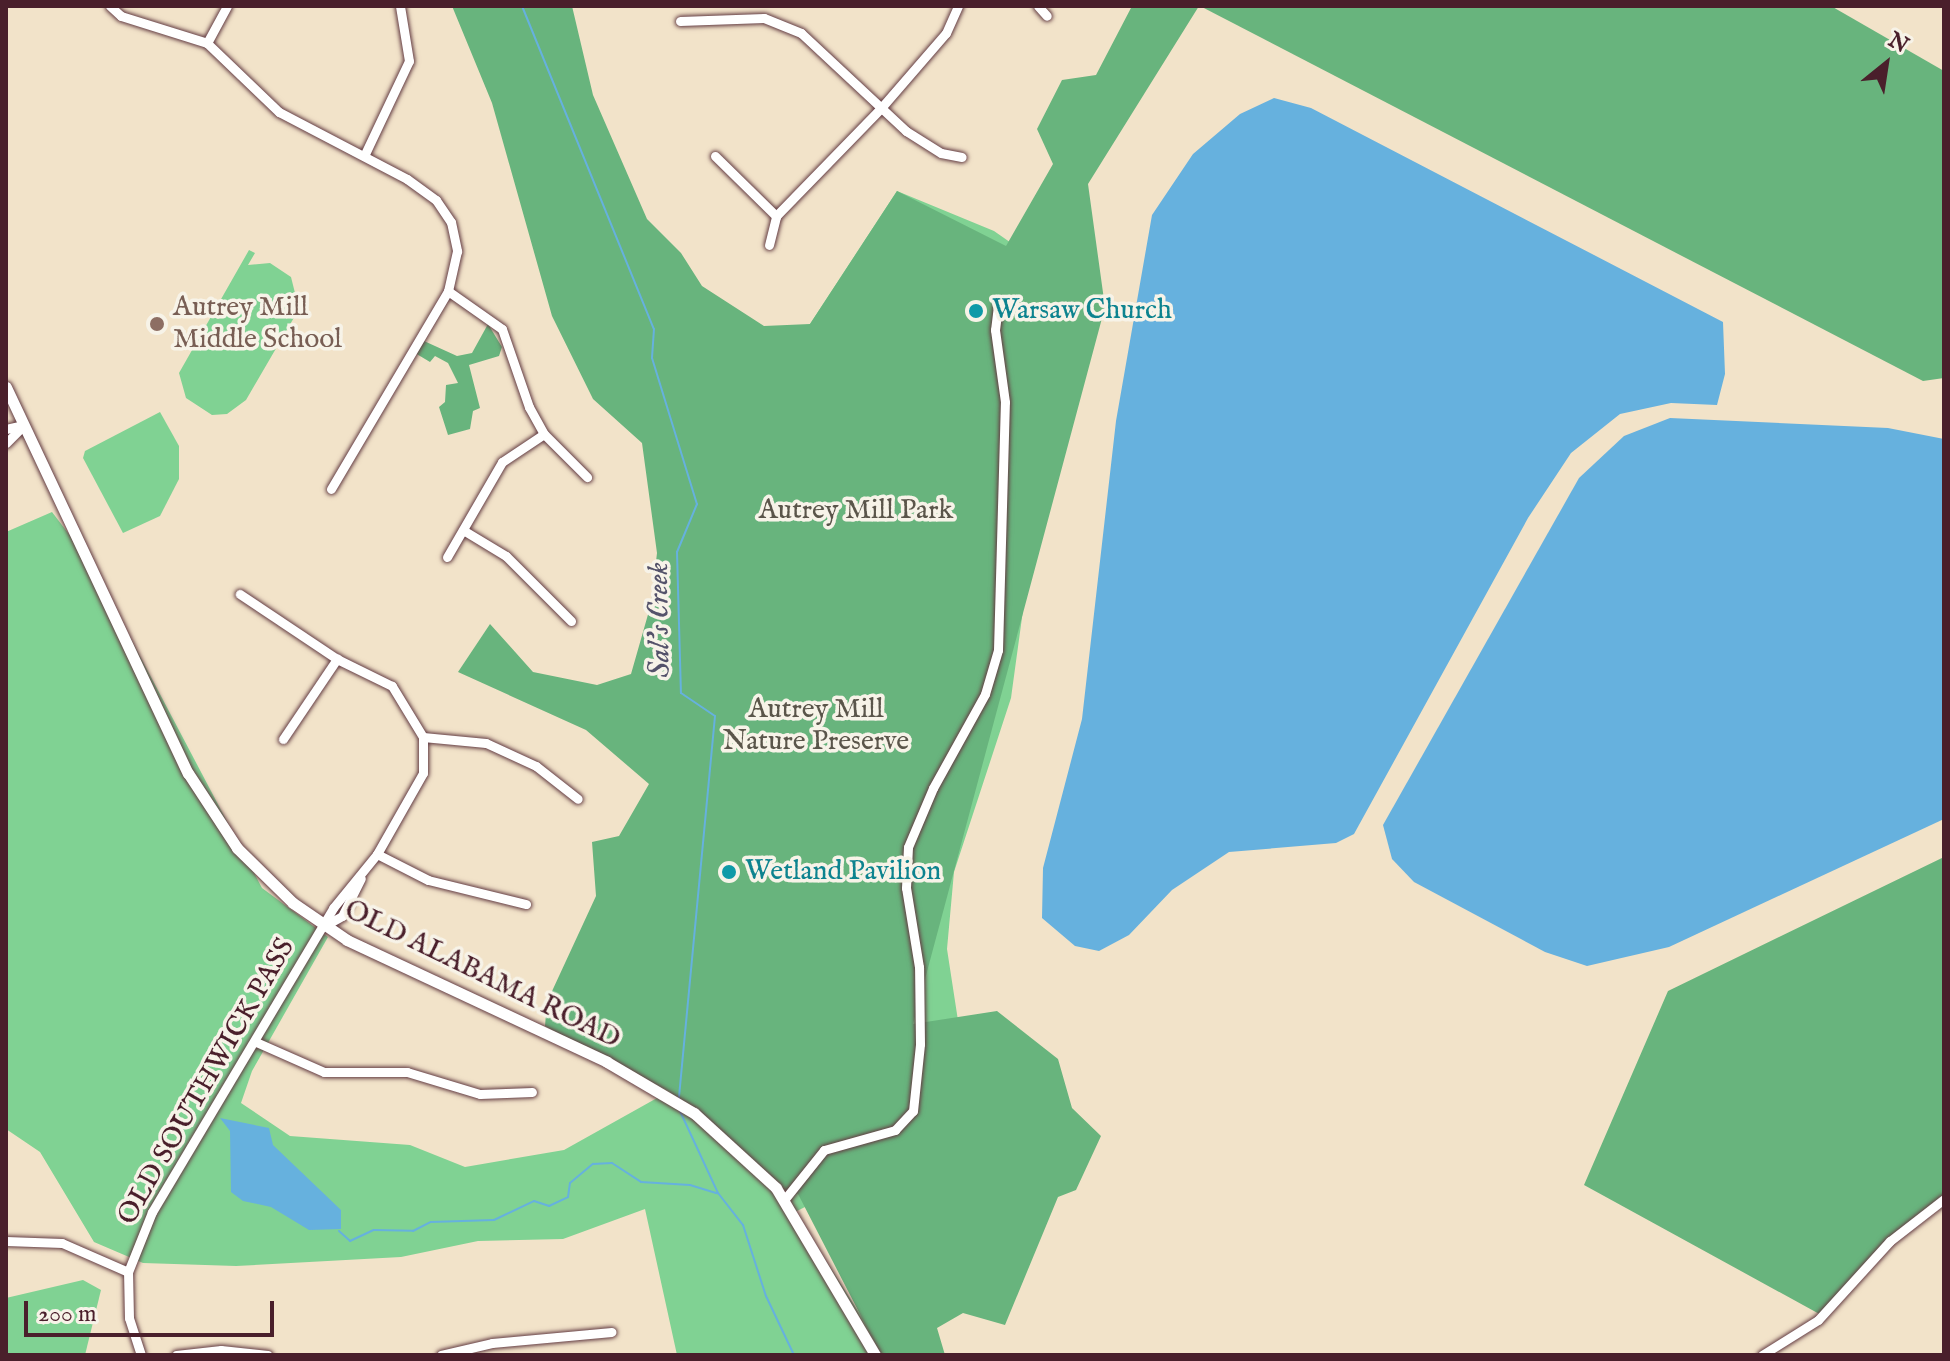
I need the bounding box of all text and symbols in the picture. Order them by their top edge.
north arrow [1846,24,1926,104]
text: N [1883,26,1913,60]
place label: Autrey Mill Middle School [173,291,342,357]
place label: Warsaw Church [992,294,1172,328]
marker: Warsaw Church [967,302,985,320]
marker: Autrey Mill Middle School [148,315,166,333]
park label: Autrey Mill Park [759,494,953,528]
water label: Sal's Creek [641,562,679,678]
park label: Autrey Mill Nature Preserve [723,693,909,759]
place label: Wetland Pavilion [745,855,941,889]
marker: Wetland Pavilion [720,863,738,881]
street label: OLD ALABAMA ROAD [339,894,625,1056]
street label: OLD SOUTHWICK PASS [111,933,303,1231]
scale bar [28,1285,278,1335]
text: 200 m [38,1299,97,1330]

